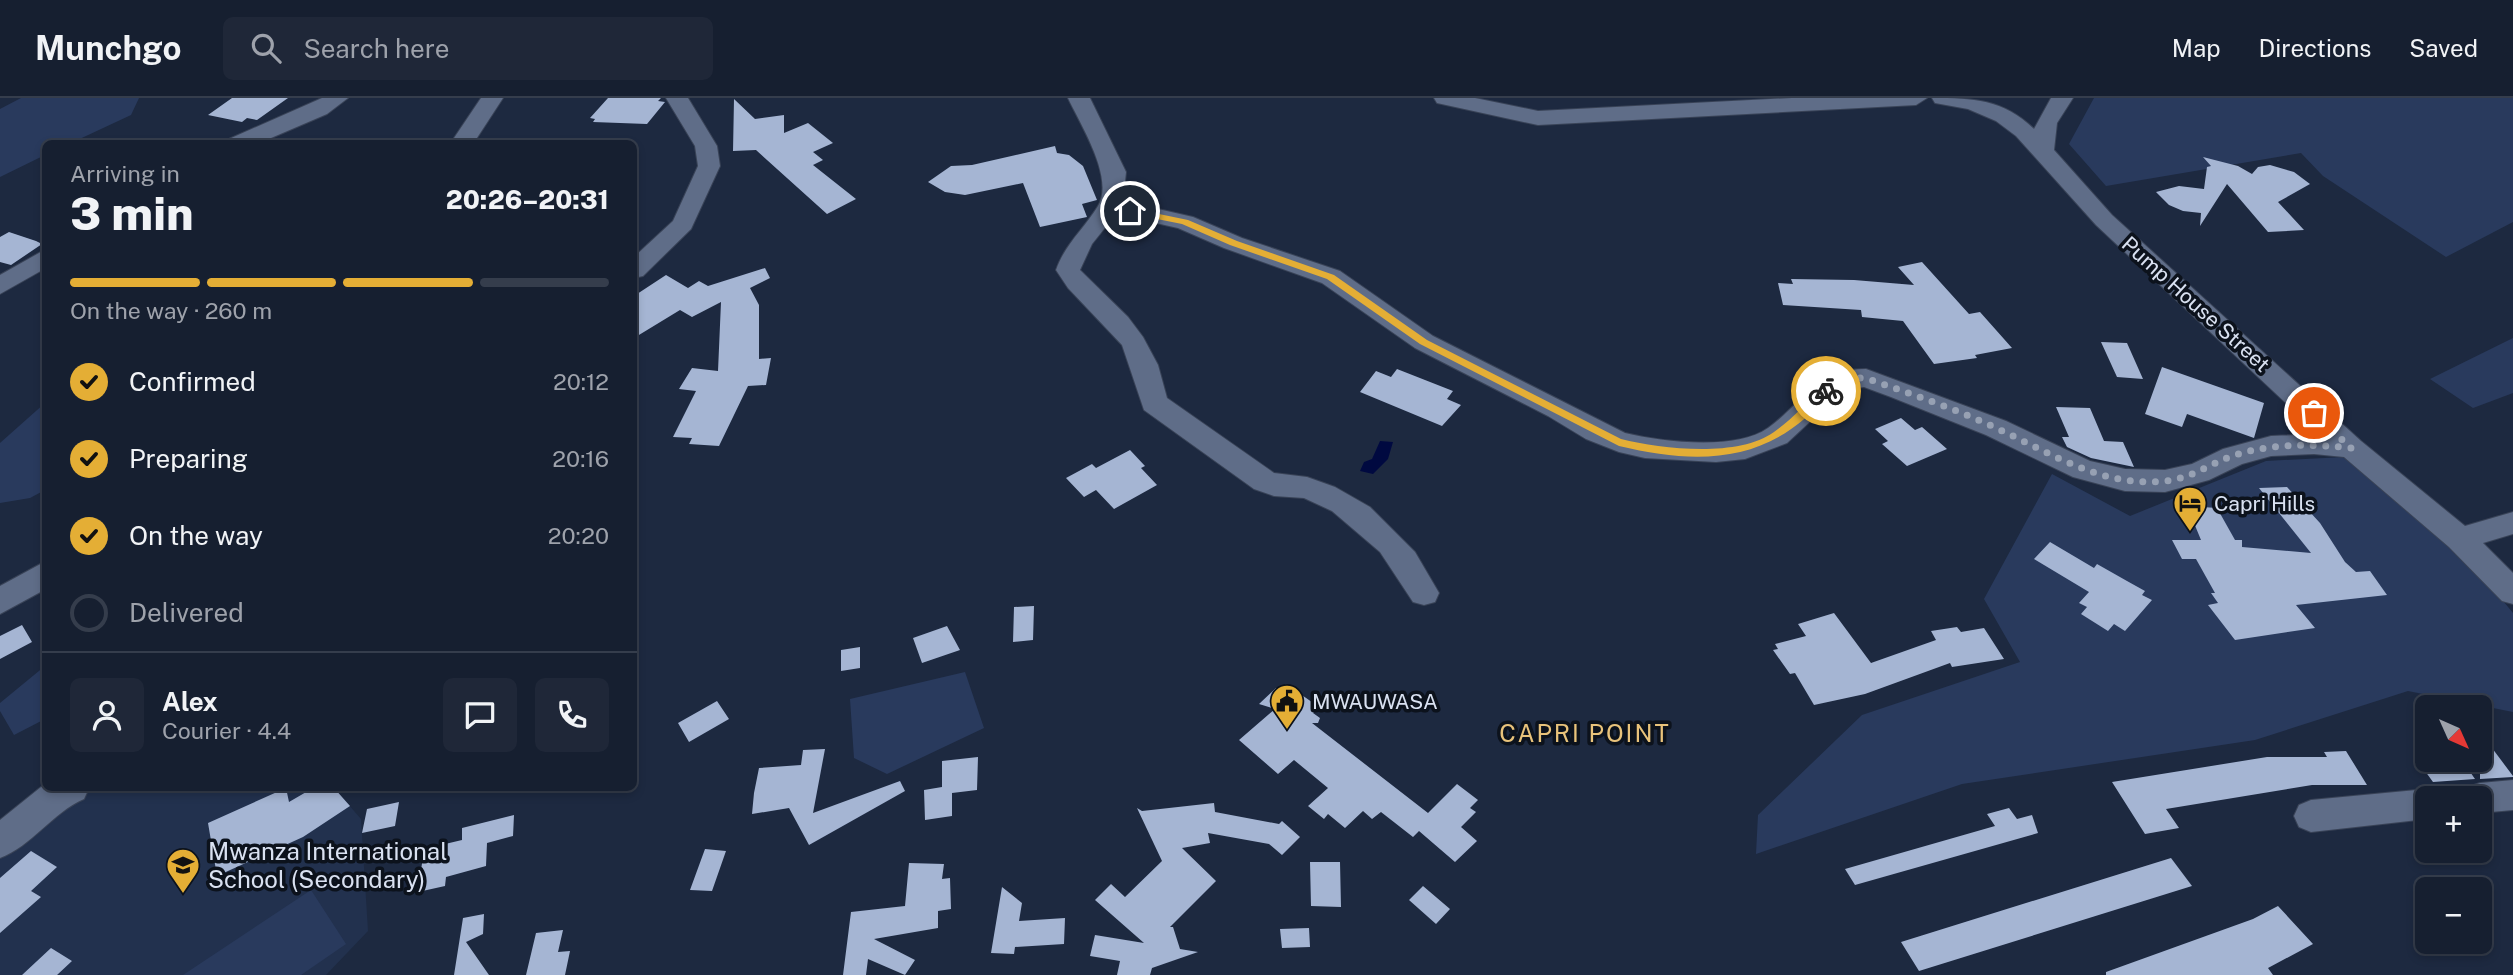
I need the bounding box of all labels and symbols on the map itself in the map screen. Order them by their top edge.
pin [1100,181,1160,241]
street label: Pump House Street [2117,231,2275,377]
courier [1791,356,1861,426]
pin [2284,383,2344,443]
hotel icon: Capri Hills [2171,484,2209,533]
place label: Capri Hills [2214,491,2315,516]
public building icon: MWAUWASA [1268,682,1306,731]
place label: MWAUWASA [1312,689,1438,714]
north arrow [2415,695,2492,772]
district label: CAPRI POINT [1499,719,1671,747]
place label: Mwanza International School (Secondary) [208,837,447,893]
school or university icon: Mwanza International School (Secondary) [164,846,202,895]

